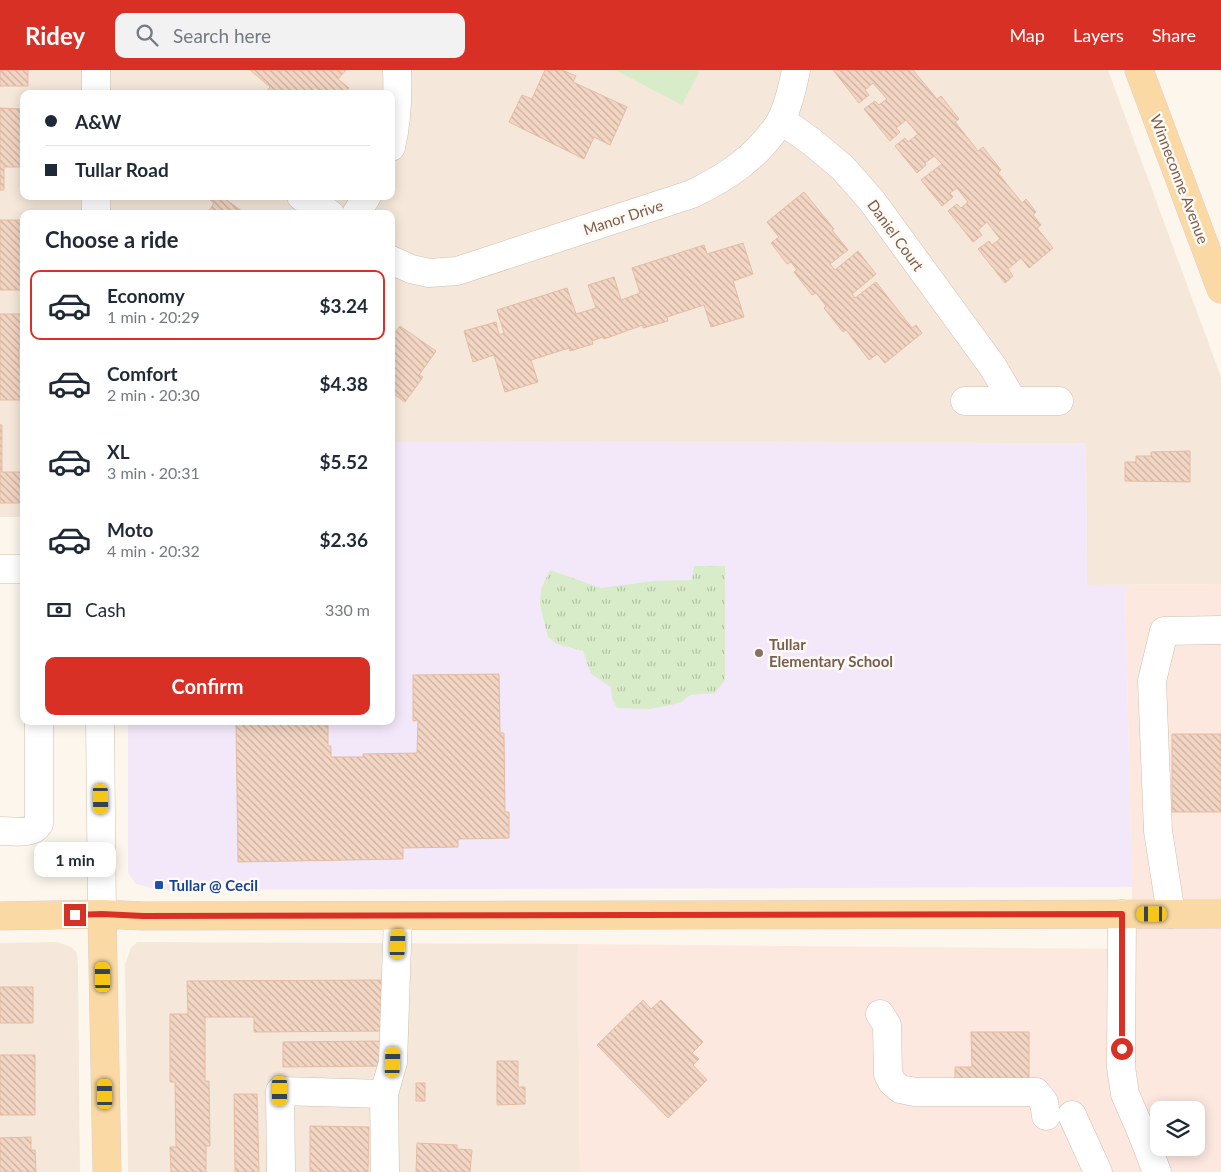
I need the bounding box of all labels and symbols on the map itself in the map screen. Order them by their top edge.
street label: Winneconne Avenue [1147,112,1213,246]
street label: Manor Drive [581,196,665,238]
street label: Daniel Court [864,196,928,275]
place label: Tullar Elementary School [769,635,893,670]
marker: Tullar Elementary School [753,647,765,659]
car [93,784,108,814]
callout: 1 min [34,842,116,878]
place label: Tullar @ Cecil [169,876,258,894]
marker: Tullar @ Cecil [153,879,165,891]
route end [64,904,86,926]
car [1137,907,1167,922]
car [389,929,406,959]
car [95,962,110,992]
route start [1111,1038,1133,1060]
car [384,1047,401,1077]
car [272,1076,287,1106]
car [97,1079,112,1109]

